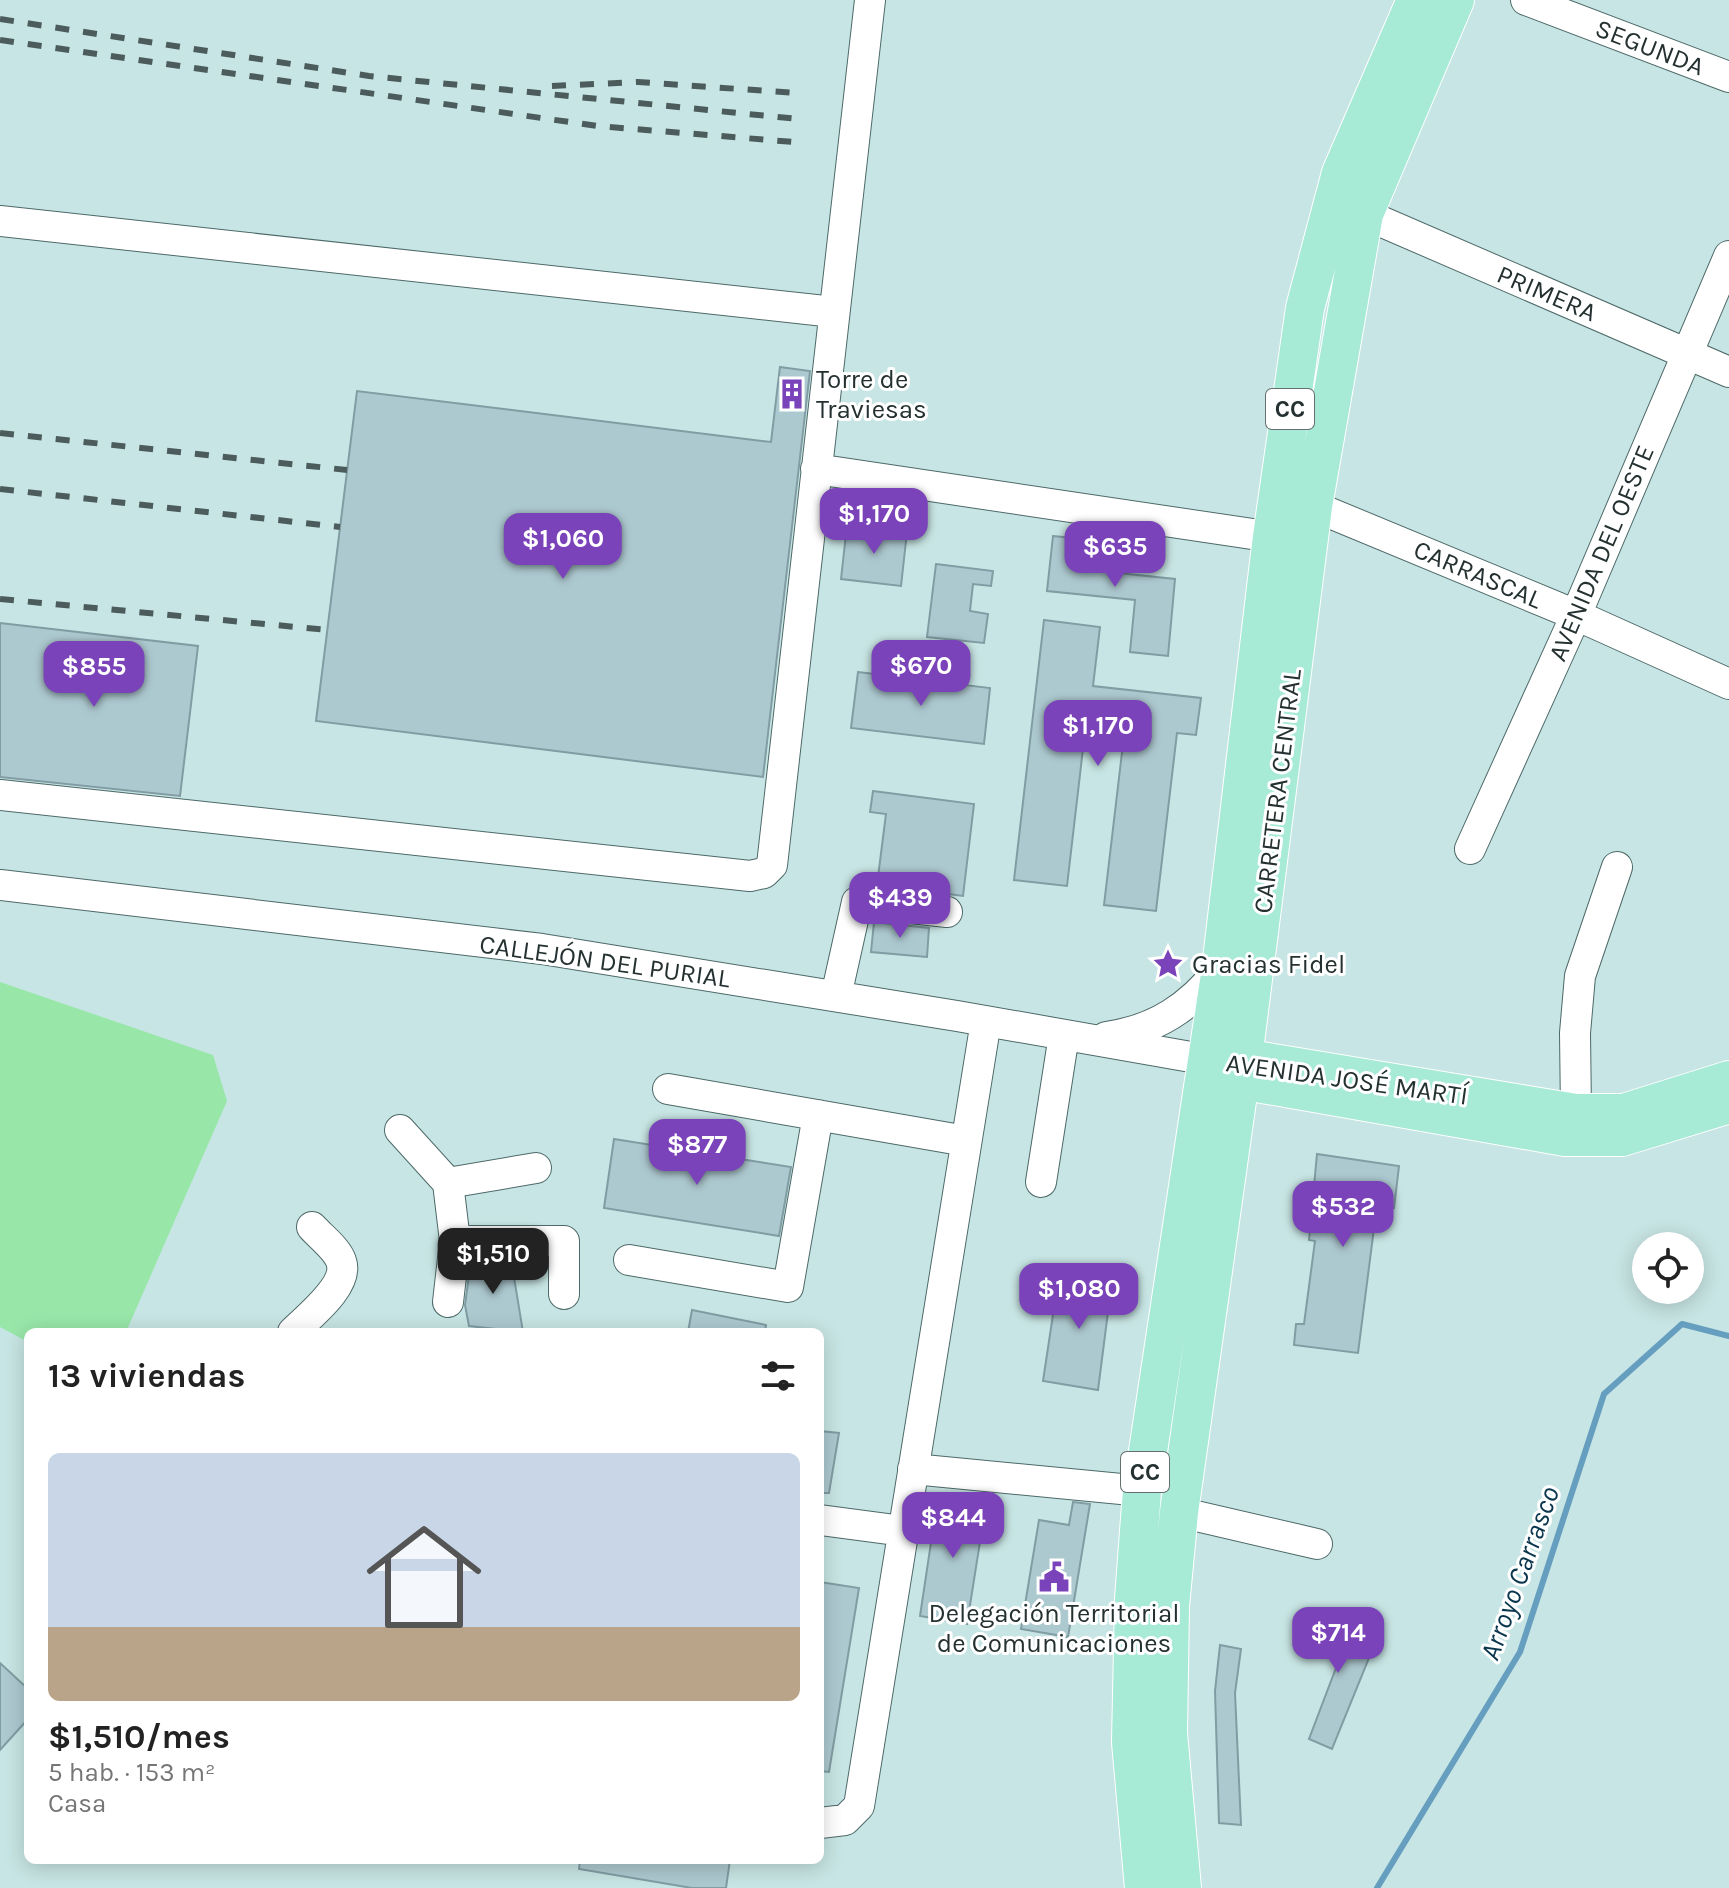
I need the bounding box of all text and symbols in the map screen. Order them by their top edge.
street label: SEGUNDA [1591,13,1709,82]
street label: PRIMERA [1492,259,1601,328]
place label: Torre de Traviesas [816,364,927,425]
building icon: Torre de Traviesas [775,377,809,411]
road number: CC [1266,389,1314,429]
street label: AVENIDA DEL OESTE [1542,441,1661,666]
pin: $1,170 [809,488,939,556]
text: $1,170 [838,498,910,529]
pin: $1,060 [498,513,628,581]
pin: $635 [1068,521,1162,589]
text: $1,060 [522,523,604,554]
text: $635 [1082,531,1148,562]
street label: CARRASCAL [1409,534,1547,615]
pin: $670 [874,640,968,708]
pin: $855 [47,641,141,709]
text: $670 [889,650,953,681]
text: $855 [62,651,127,682]
street label: CARRETERA CENTRAL [1247,667,1308,915]
pin: $1,170 [1033,700,1163,768]
text: $1,170 [1062,710,1134,741]
pin: $439 [853,872,947,940]
text: $439 [867,882,933,913]
street label: CALLEJÓN DEL PURIAL [478,928,732,994]
place icon: Gracias Fidel [1151,947,1185,981]
place label: Gracias Fidel [1192,949,1345,980]
street label: AVENIDA JOSÉ MARTÍ [1224,1046,1471,1112]
pin: $877 [650,1119,744,1187]
text: $877 [667,1129,727,1160]
pin: $532 [1296,1181,1390,1249]
text: $532 [1311,1191,1375,1222]
pin: $1,510 [428,1228,558,1296]
map controls [1632,1232,1704,1304]
button: locate [1632,1232,1704,1304]
text: $1,510 [456,1238,530,1269]
pin: $1,080 [1014,1263,1144,1331]
text: $1,080 [1037,1273,1121,1304]
icon: filters [756,1354,800,1398]
text: 13 viviendas [48,1356,245,1396]
road number: CC [1121,1452,1169,1492]
water label: Arroyo Carrasco [1473,1482,1566,1664]
pin: $844 [906,1492,1000,1560]
text: $844 [920,1502,986,1533]
icon: home [352,1505,496,1649]
public building icon: Delegación Territorial de Comunicaciones [1037,1560,1071,1594]
place label: Delegación Territorial de Comunicaciones [928,1598,1180,1659]
pin: $714 [1291,1607,1385,1675]
text: $714 [1310,1617,1366,1648]
text: $1,510/mes [48,1717,230,1757]
text: 5 hab. · 153 m² [48,1757,215,1788]
text: Casa [48,1788,106,1819]

